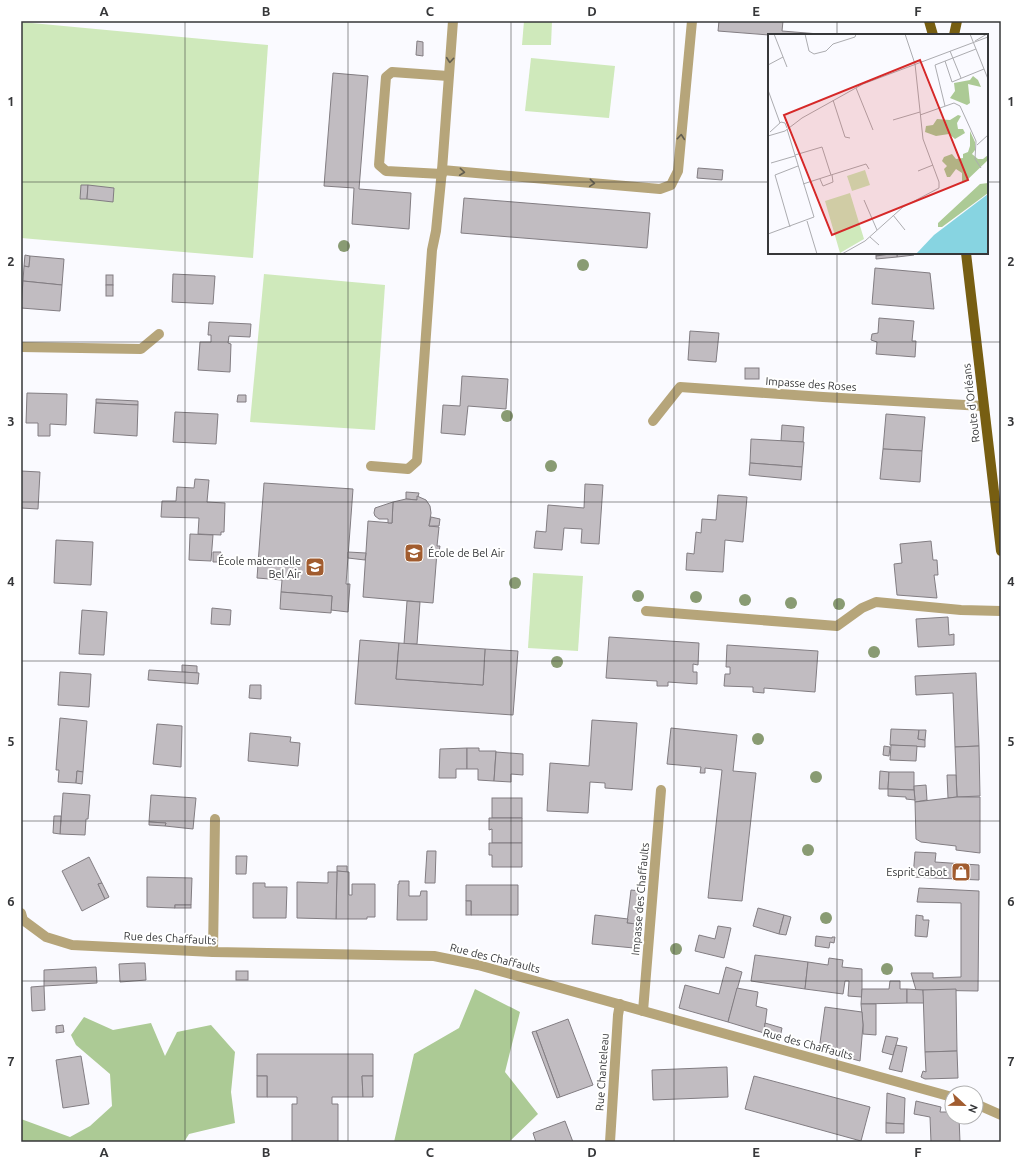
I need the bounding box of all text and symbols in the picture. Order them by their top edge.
text: A [99,4,109,18]
text: B [262,4,271,18]
text: C [426,4,435,18]
text: D [587,4,597,18]
text: E [752,4,760,18]
text: F [914,4,922,18]
inset map [768,34,988,254]
one-way arrow [445,57,454,63]
text: 1 [7,94,15,108]
text: 1 [1007,94,1015,108]
one-way arrow [677,134,686,140]
one-way arrow [459,167,465,176]
one-way arrow [589,179,595,188]
text: 2 [7,254,15,268]
text: 2 [1007,254,1015,268]
street label: Route d'Orléans [960,362,982,443]
street label: Impasse des Roses [765,375,857,393]
text: 3 [7,414,15,428]
text: 3 [1007,414,1015,428]
school or university icon: École de Bel Air [403,542,425,564]
place label: École de Bel Air [428,546,505,559]
place label: École maternelle Bel Air [218,554,302,580]
school or university icon: École maternelle Bel Air [304,556,326,578]
text: 4 [7,574,15,588]
text: 4 [1007,574,1015,588]
text: 5 [7,734,15,748]
text: 5 [1007,734,1015,748]
street label: Impasse des Chaffaults [629,842,651,956]
shop icon: Esprit Cabot [950,861,972,883]
place label: Esprit Cabot [886,866,948,878]
text: 6 [7,894,15,908]
text: 6 [1007,894,1015,908]
street label: Rue des Chaffaults [123,930,217,946]
street label: Rue des Chaffaults [449,941,542,975]
street label: Rue des Chaffaults [762,1026,854,1062]
street label: Rue Chanteleau [593,1033,611,1111]
text: 7 [7,1054,15,1068]
text: 7 [1007,1054,1015,1068]
north arrow [944,1085,984,1125]
text: N [966,1103,980,1115]
text: A [99,1145,109,1159]
text: B [262,1145,271,1159]
text: C [426,1145,435,1159]
text: D [587,1145,597,1159]
text: E [752,1145,760,1159]
text: F [914,1145,922,1159]

